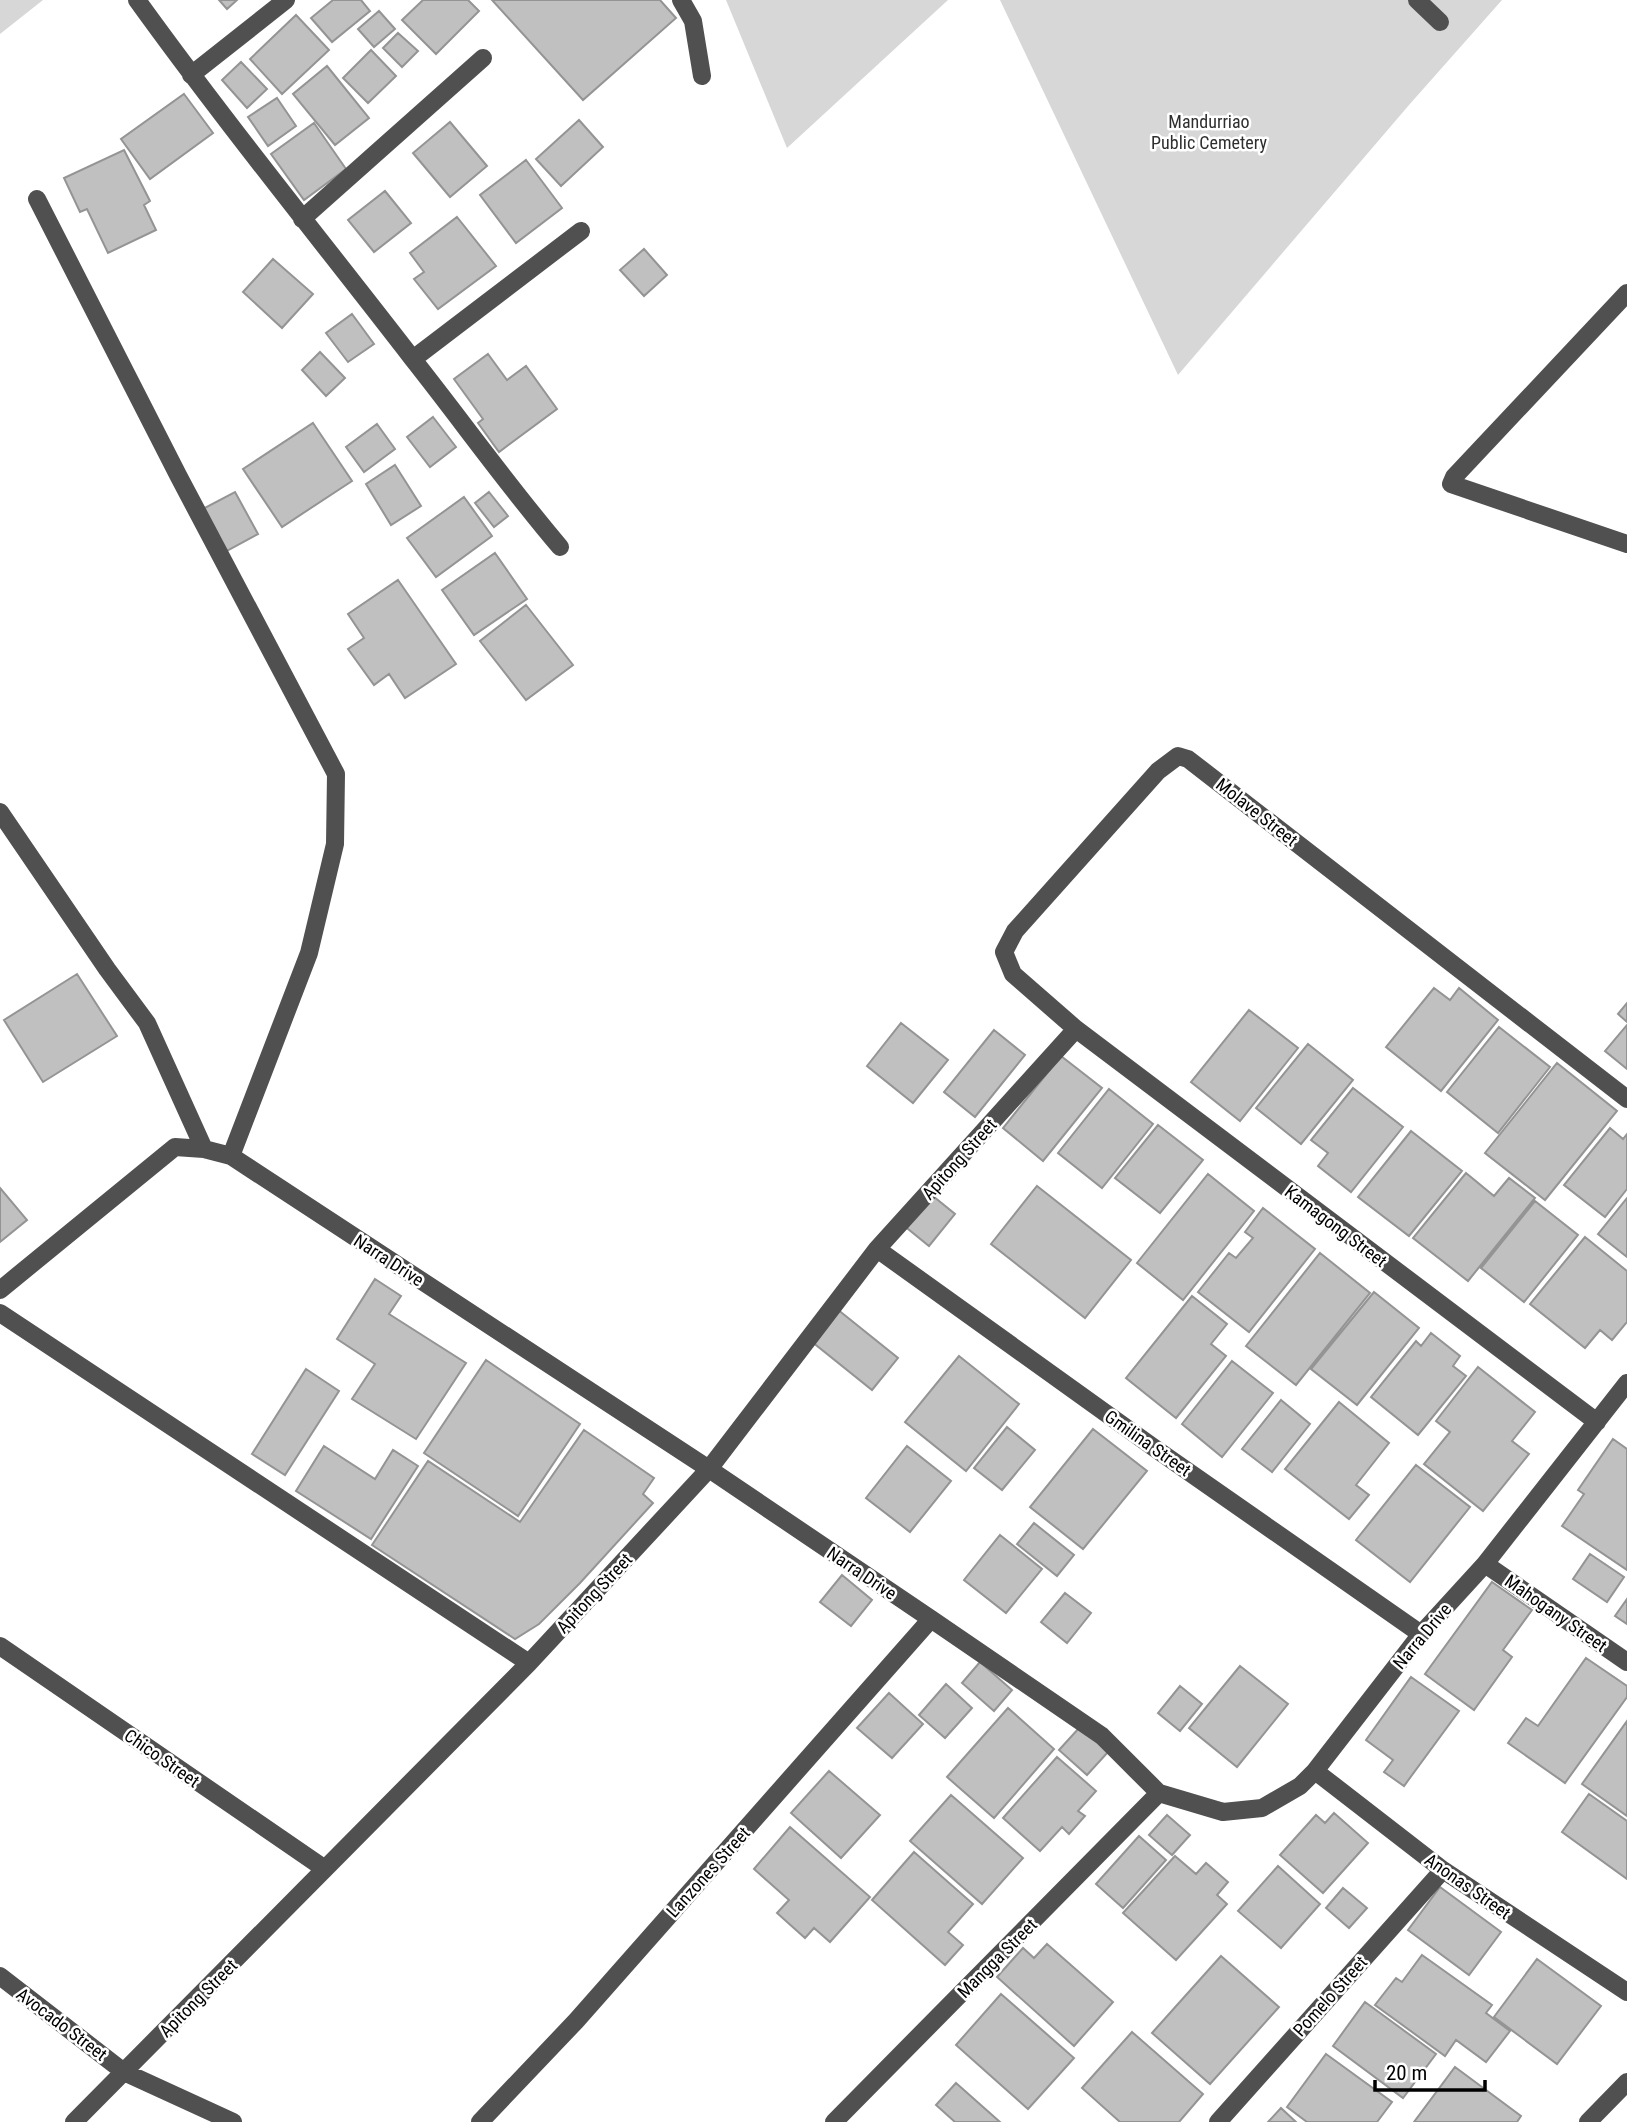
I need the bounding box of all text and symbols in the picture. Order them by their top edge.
park label: Mandurriao Public Cemetery [1151,111,1267,153]
street label: Molave Street [1212,774,1302,850]
street label: Apitong Street [917,1114,1001,1204]
street label: Kamagong Street [1281,1181,1391,1271]
street label: Narra Drive [350,1230,428,1290]
street label: Gmilina Street [1101,1406,1195,1480]
street label: Narra Drive [823,1542,901,1604]
street label: Apitong Street [552,1549,636,1637]
street label: Mahogany Street [1501,1570,1611,1656]
street label: Narra Drive [1389,1599,1455,1673]
street label: Chico Street [120,1725,204,1791]
street label: Lanzones Street [662,1822,754,1922]
street label: Anonas Street [1421,1849,1515,1923]
street label: Mangga Street [953,1914,1041,2002]
street label: Pomelo Street [1289,1952,1371,2040]
street label: Apitong Street [155,1955,241,2041]
street label: Avocado Street [13,1983,111,2065]
scale bar [1375,2048,1485,2092]
text: 20 m [1386,2061,1427,2085]

